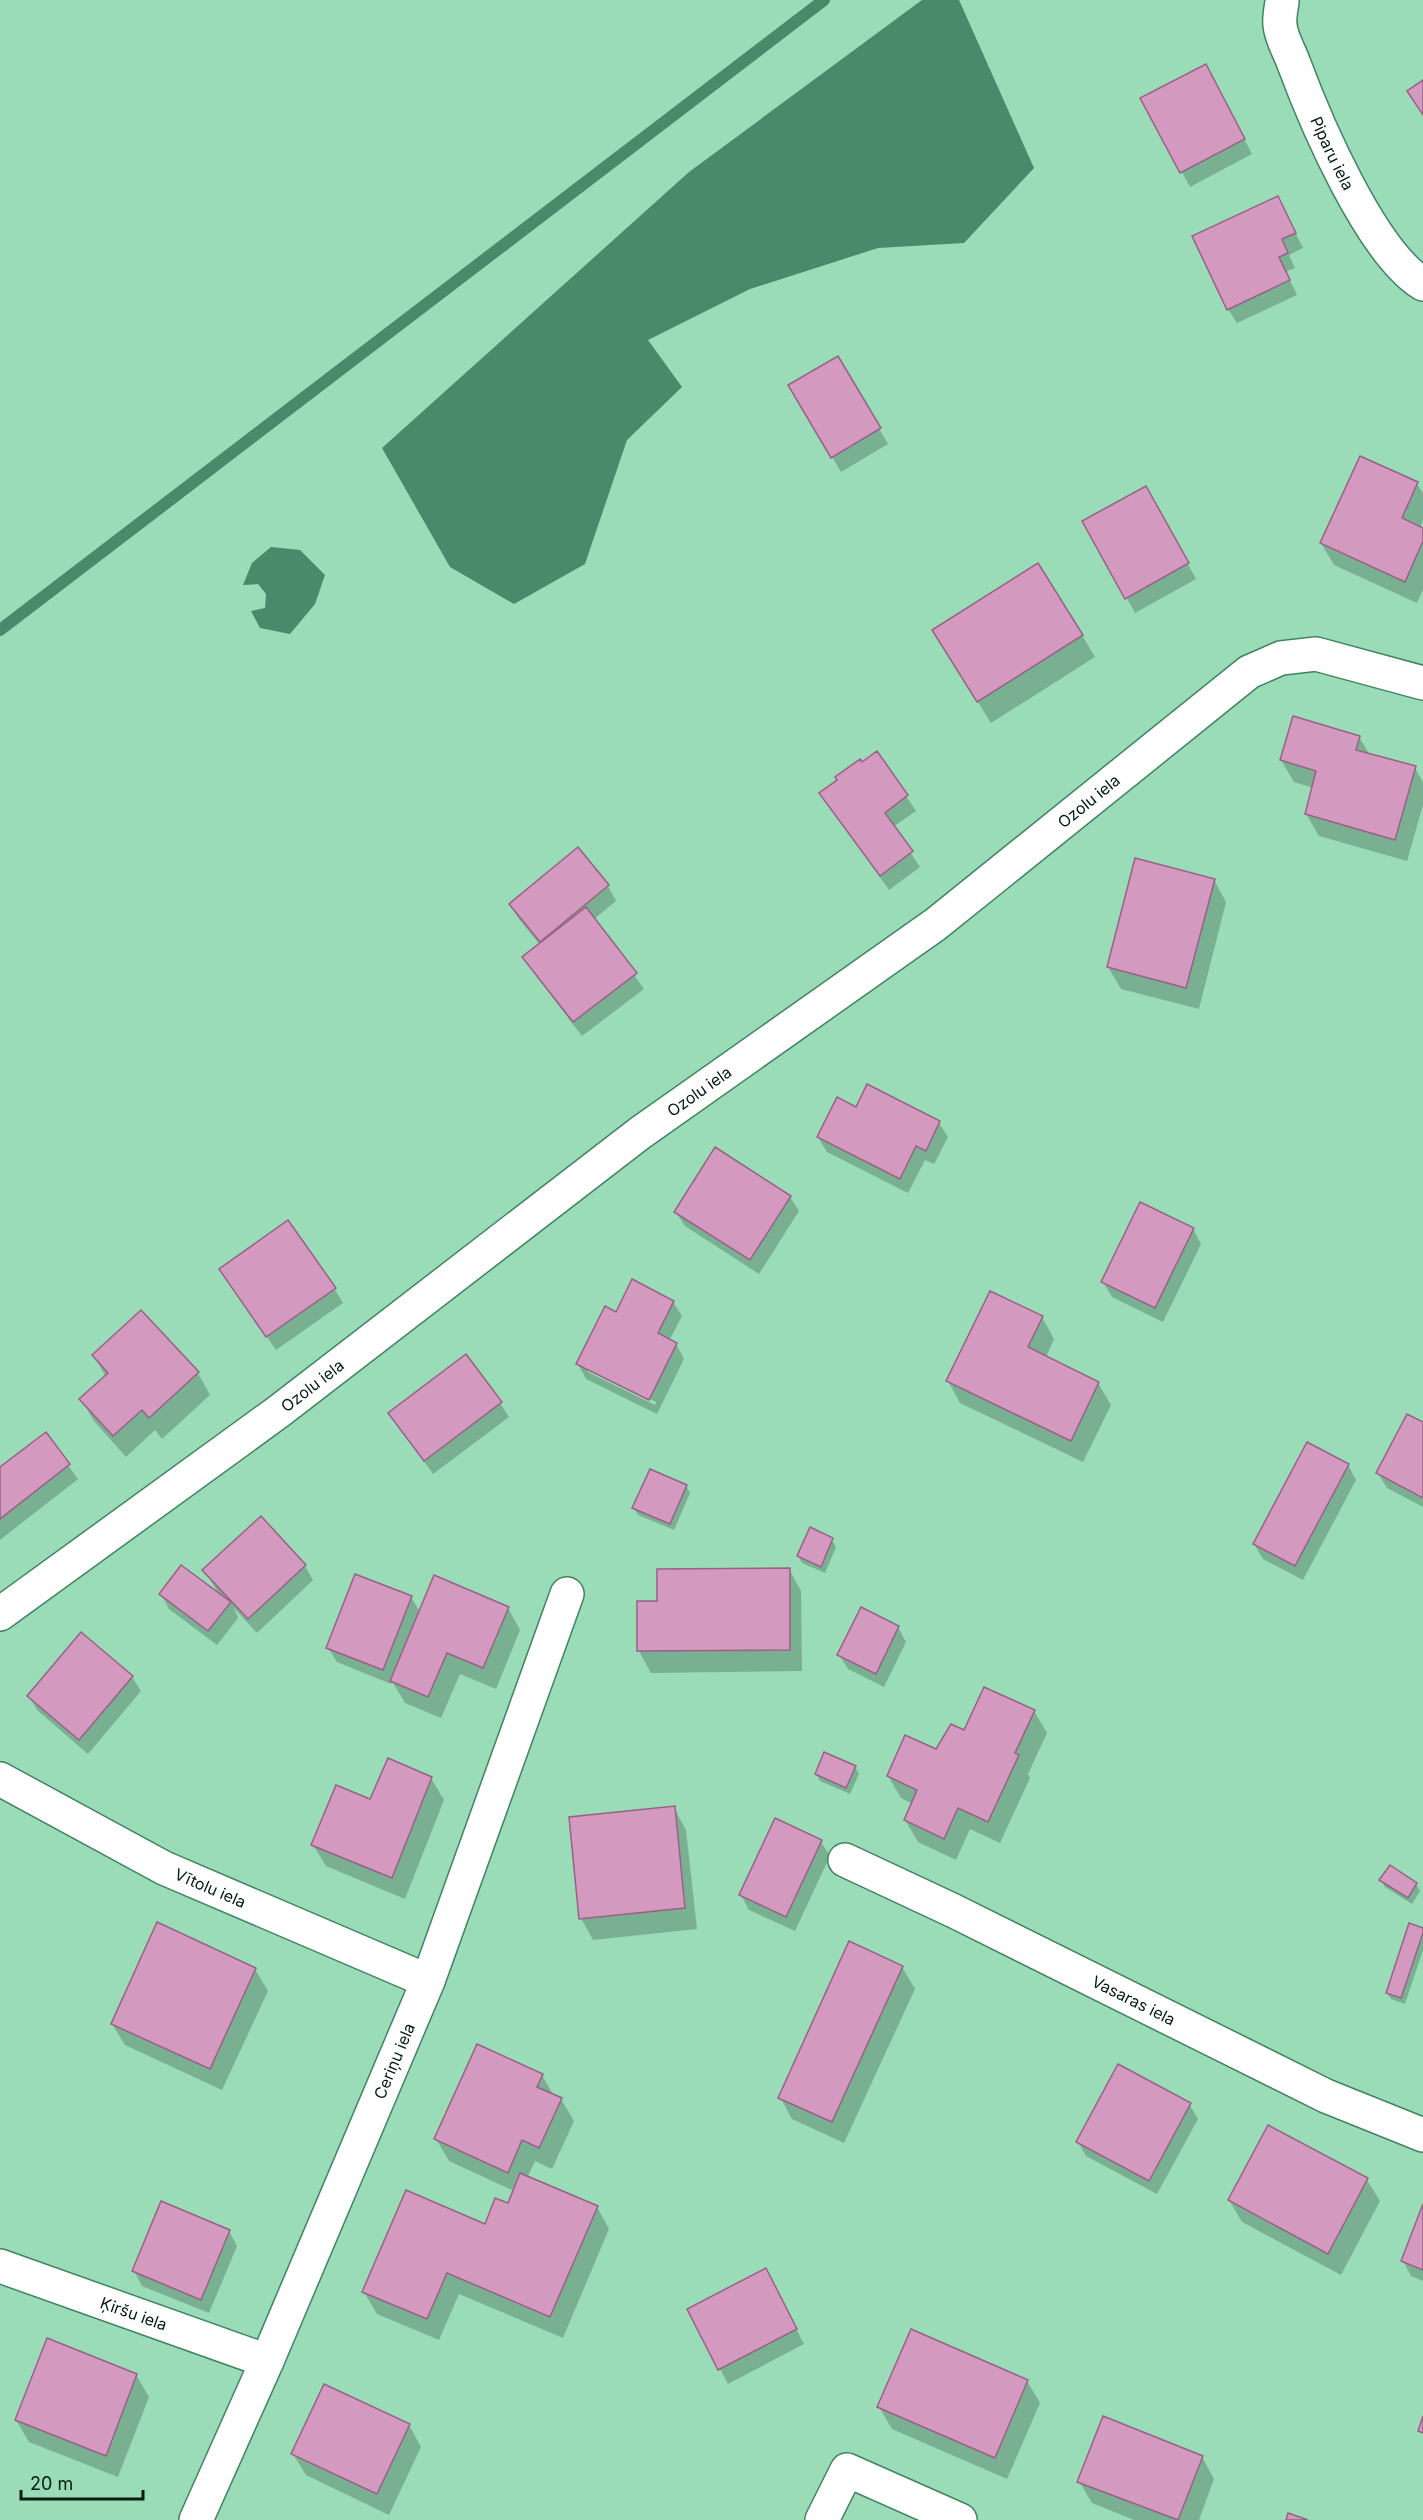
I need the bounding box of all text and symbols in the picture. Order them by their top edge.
street label: Piparu iela [1306,113,1359,194]
street label: Ozolu iela [1053,770,1124,832]
street label: Ozolu iela [663,1062,735,1121]
street label: Ozolu iela [277,1355,348,1416]
street label: Vītolu iela [172,1864,249,1912]
street label: Vasaras iela [1089,1971,1179,2029]
street label: Ceriņu iela [369,2020,419,2102]
street label: Ķiršu iela [98,2293,170,2335]
scale bar [21,2463,142,2501]
text: 20 m [30,2473,73,2494]

